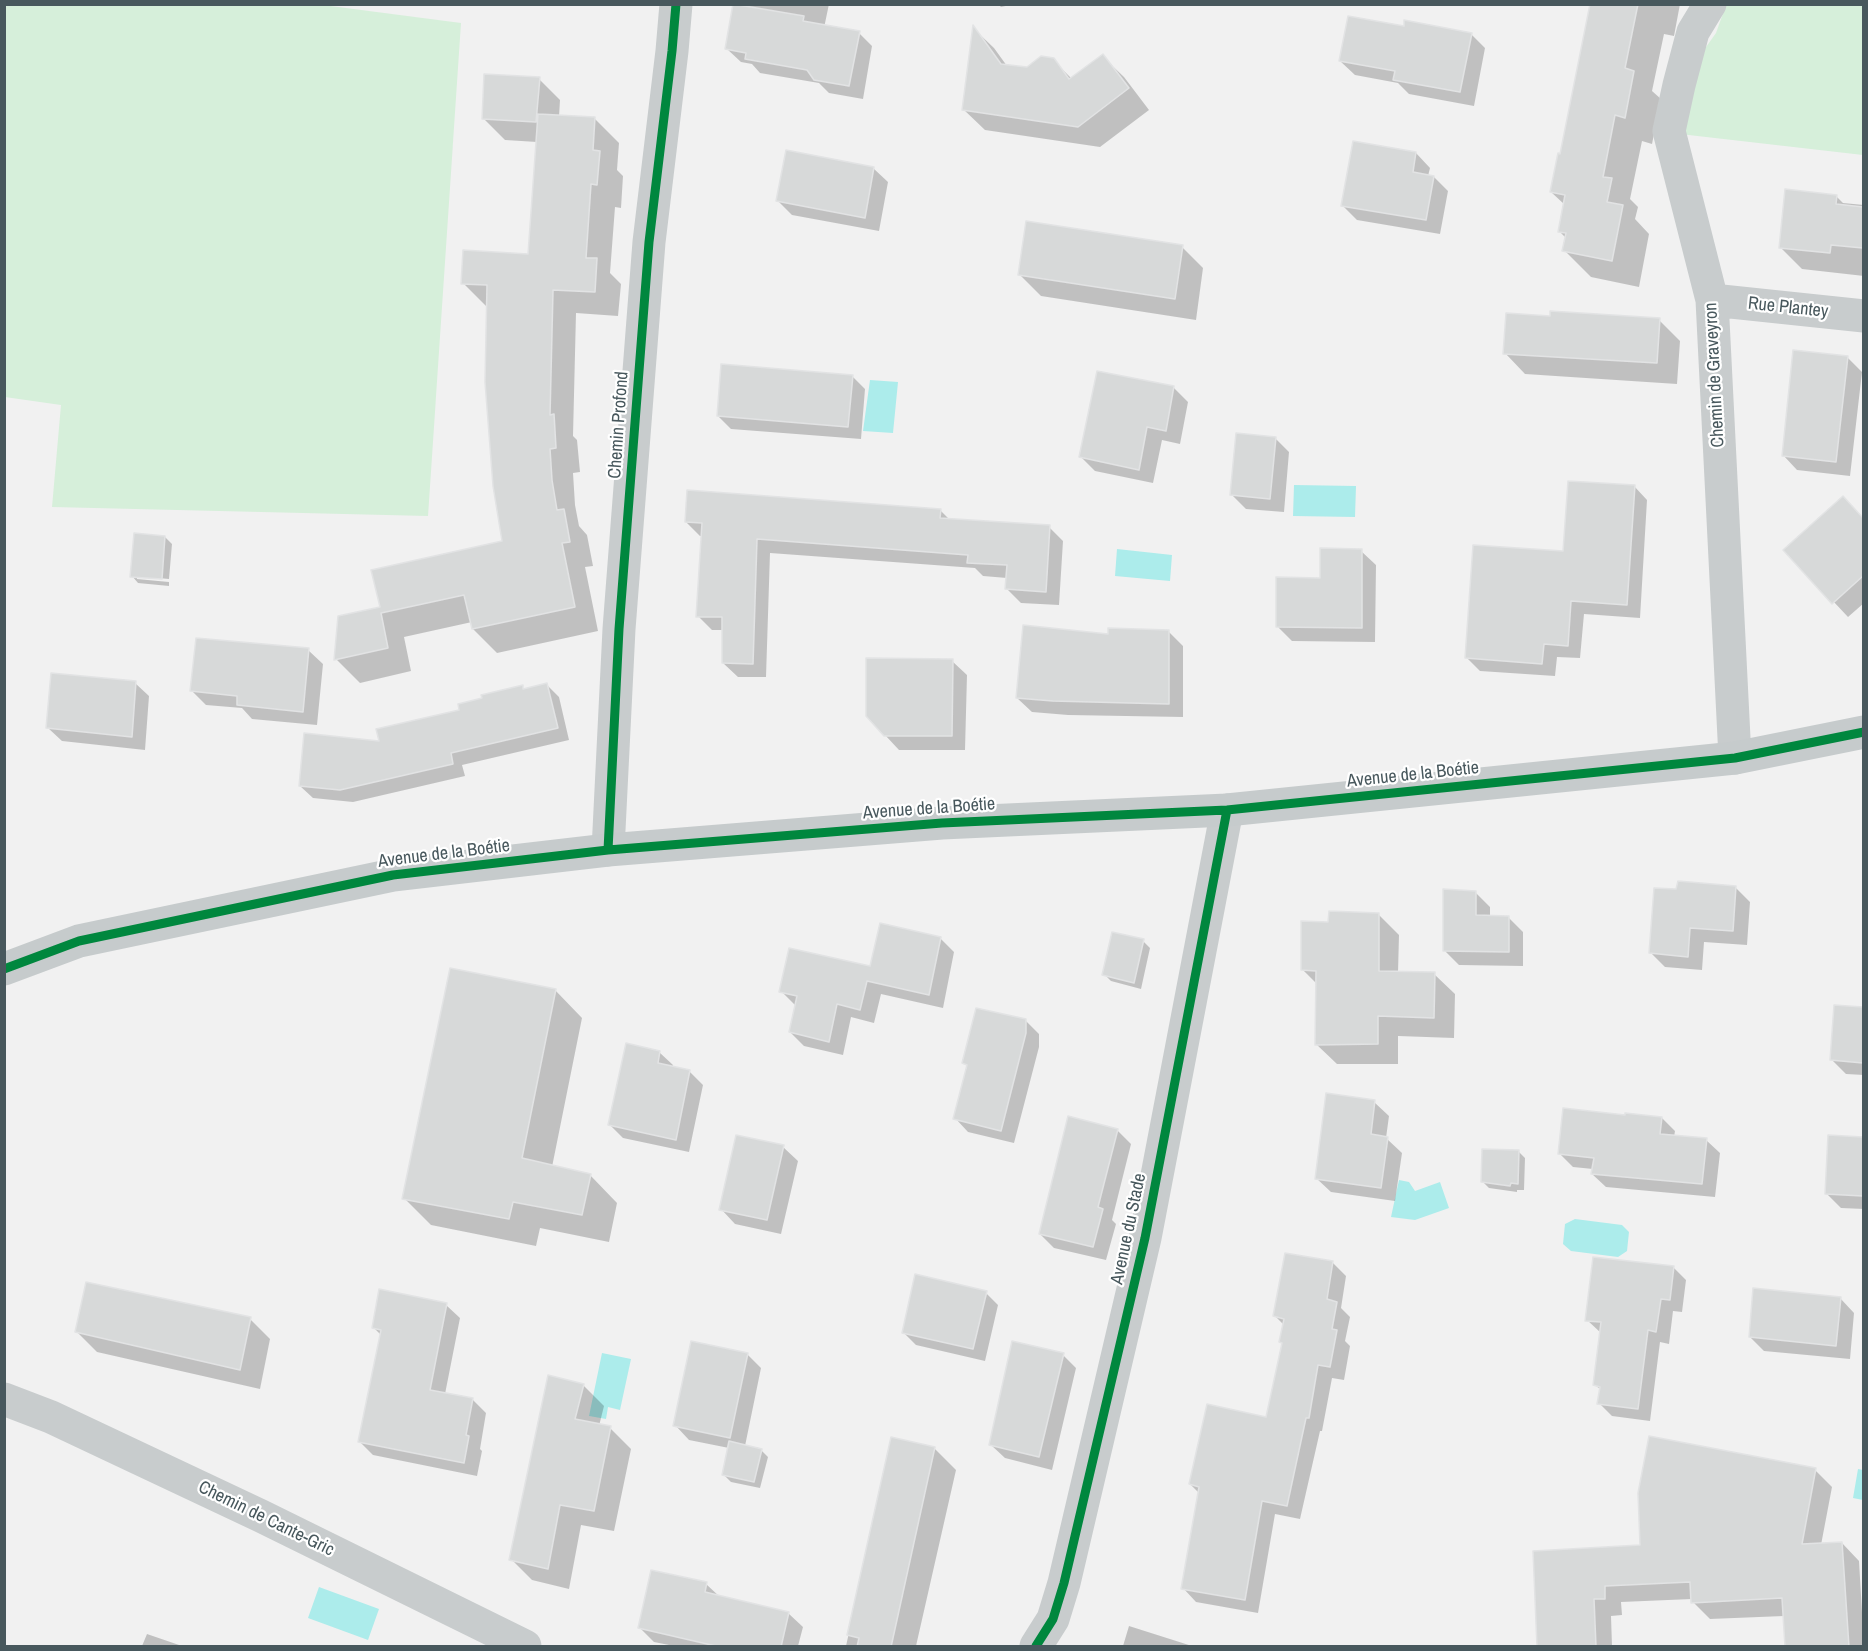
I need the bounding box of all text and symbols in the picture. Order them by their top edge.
street label: Rue Plantey [1747,293,1829,323]
street label: Chemin de Graveyron [1700,302,1730,448]
street label: Chemin Profond [604,371,634,479]
street label: Avenue de la Boétie [1346,757,1480,793]
street label: Avenue de la Boétie [862,794,996,824]
street label: Avenue de la Boétie [377,835,511,873]
street label: Avenue du Stade [1107,1171,1151,1287]
street label: Chemin de Cante-Gric [195,1477,337,1561]

